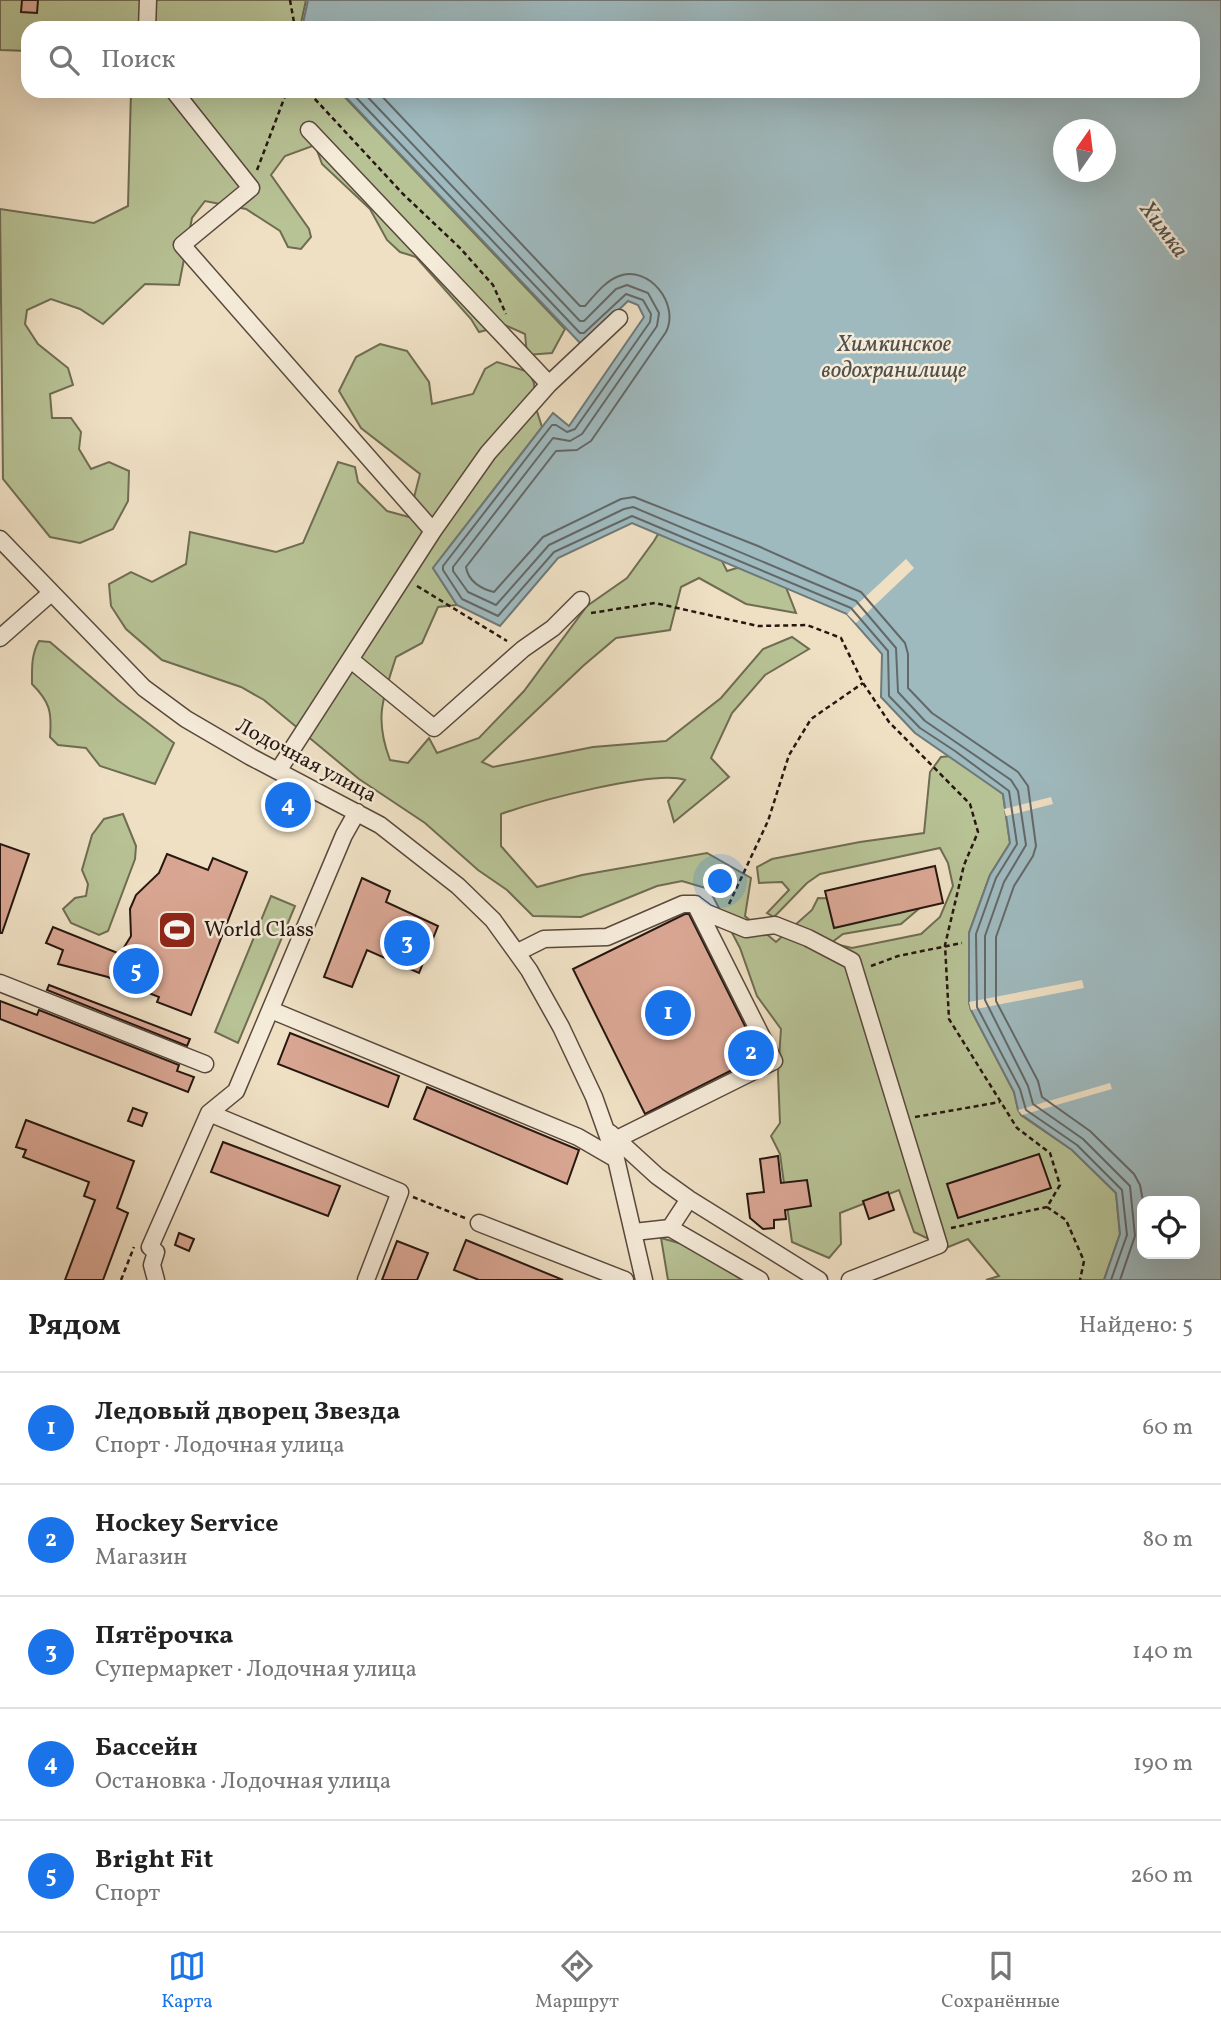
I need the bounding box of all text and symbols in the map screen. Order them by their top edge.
search box [21,21,1200,98]
icon: search [45,41,83,79]
text: Поиск [101,42,175,78]
north arrow [1053,119,1116,182]
water label: Химка [1131,194,1195,265]
water label: Химкинское водохранилище [822,329,967,387]
street label: Лодочная улица [230,712,382,810]
pin: 4 [265,779,311,831]
your location [703,864,737,898]
sports icon: World Class [156,909,198,951]
place label: World Class [204,916,314,945]
pin: 3 [384,917,430,969]
pin: 5 [113,945,159,997]
pin: 1 [645,987,691,1039]
pin: 2 [728,1027,774,1079]
map controls [1137,1196,1200,1259]
button: locate [1137,1196,1200,1259]
text: Рядом [28,1305,121,1347]
text: Найдено: 5 [1079,1310,1193,1342]
text: Ледовый дворец Звезда [95,1394,400,1430]
text: 1 [46,1412,56,1444]
text: 60 m [1143,1412,1193,1444]
text: Спорт · Лодочная улица [95,1430,345,1462]
text: Hockey Service [95,1506,279,1542]
text: 2 [45,1524,57,1556]
text: 80 m [1143,1524,1193,1556]
text: Магазин [95,1542,187,1574]
text: Пятёрочка [95,1618,233,1654]
text: 3 [45,1636,57,1668]
text: 140 m [1132,1636,1193,1668]
text: Супермаркет · Лодочная улица [95,1654,417,1686]
text: Бассейн [95,1730,198,1766]
text: 4 [44,1748,58,1780]
text: 190 m [1133,1748,1193,1780]
text: Остановка · Лодочная улица [95,1766,391,1798]
text: Bright Fit [95,1842,213,1878]
text: 5 [45,1860,57,1892]
text: 260 m [1130,1860,1193,1892]
text: Спорт [95,1878,160,1910]
tab: Карта [161,1947,213,2015]
tab: Маршрут [535,1947,619,2015]
tab: Сохранённые [941,1947,1060,2015]

